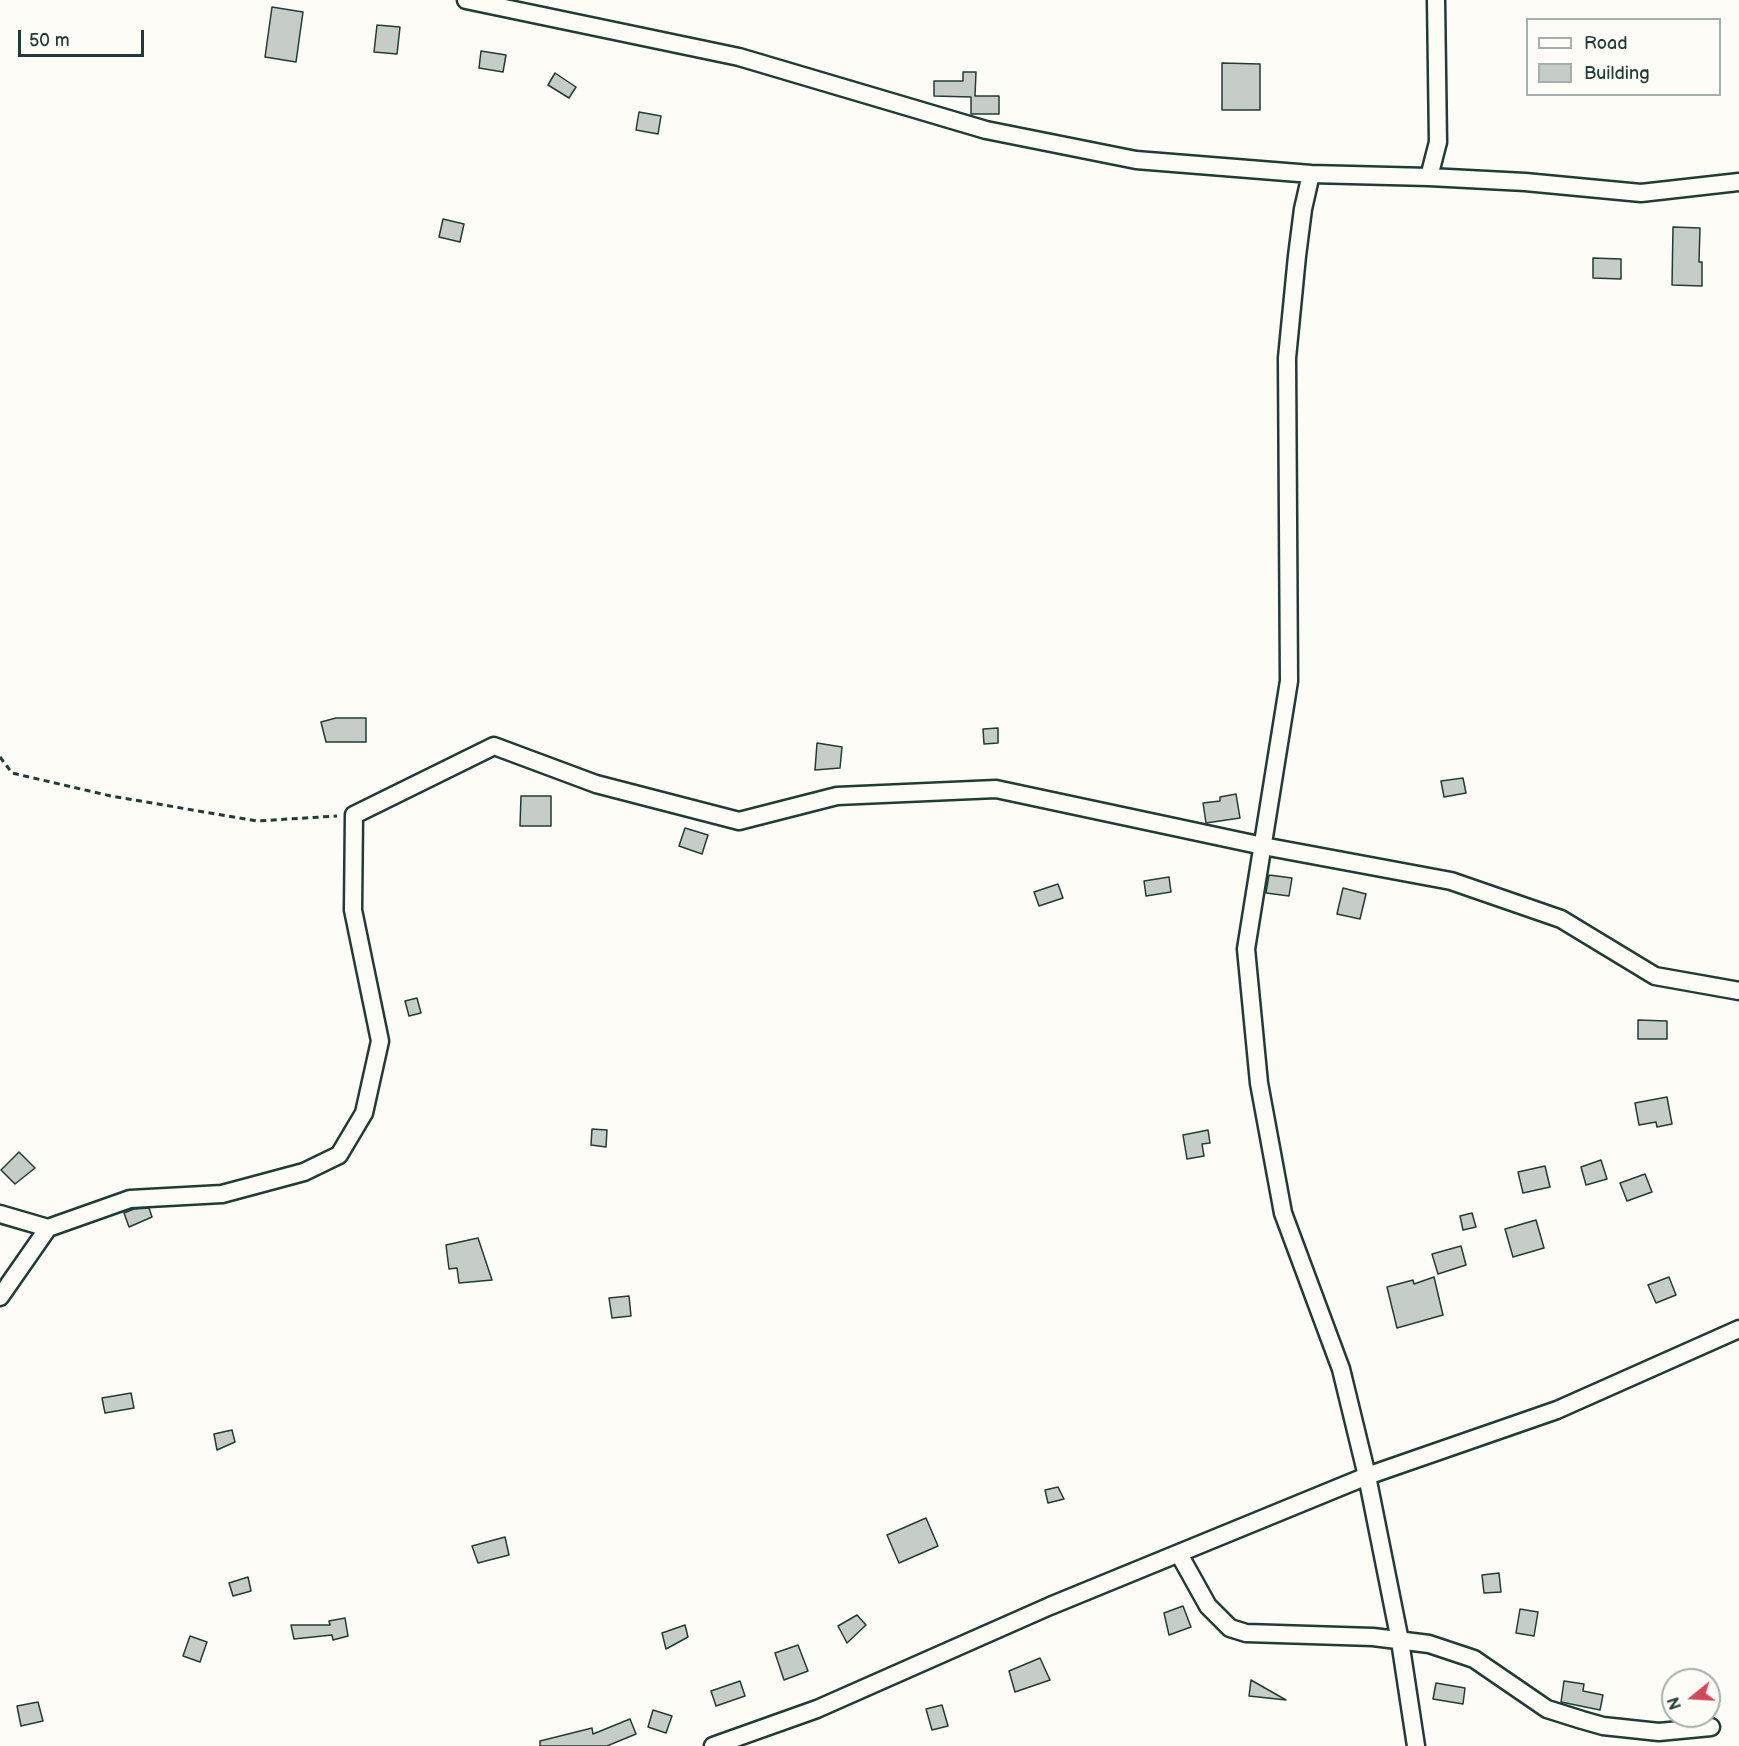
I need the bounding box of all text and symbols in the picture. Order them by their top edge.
scale bar [21,18,147,56]
legend [1526,18,1721,96]
text: 50 m [29,30,70,51]
text: Road [1584,33,1628,54]
text: Building [1584,63,1650,84]
north arrow [1661,1668,1721,1728]
text: N [1664,1694,1686,1712]

